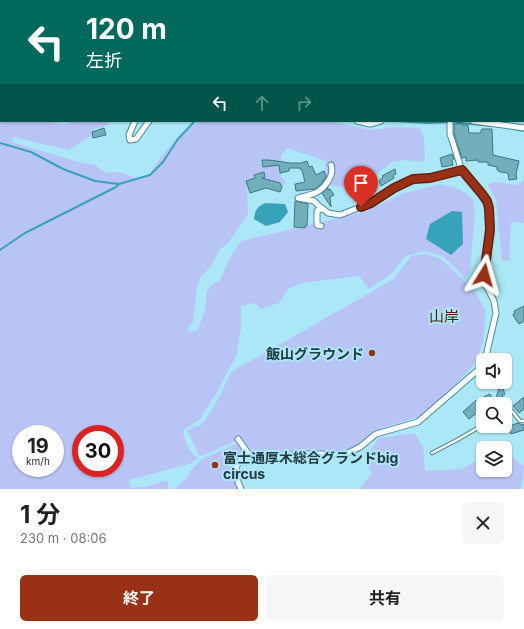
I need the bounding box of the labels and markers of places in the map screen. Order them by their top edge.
pin [344,166,378,207]
place label: 飯山グラウンド [266,345,364,362]
marker: 飯山グラウンド [367,348,377,358]
place label: 富士通厚木総合グランドbig circus [223,449,398,482]
marker: 富士通厚木総合グランドbig circus [210,460,220,470]

